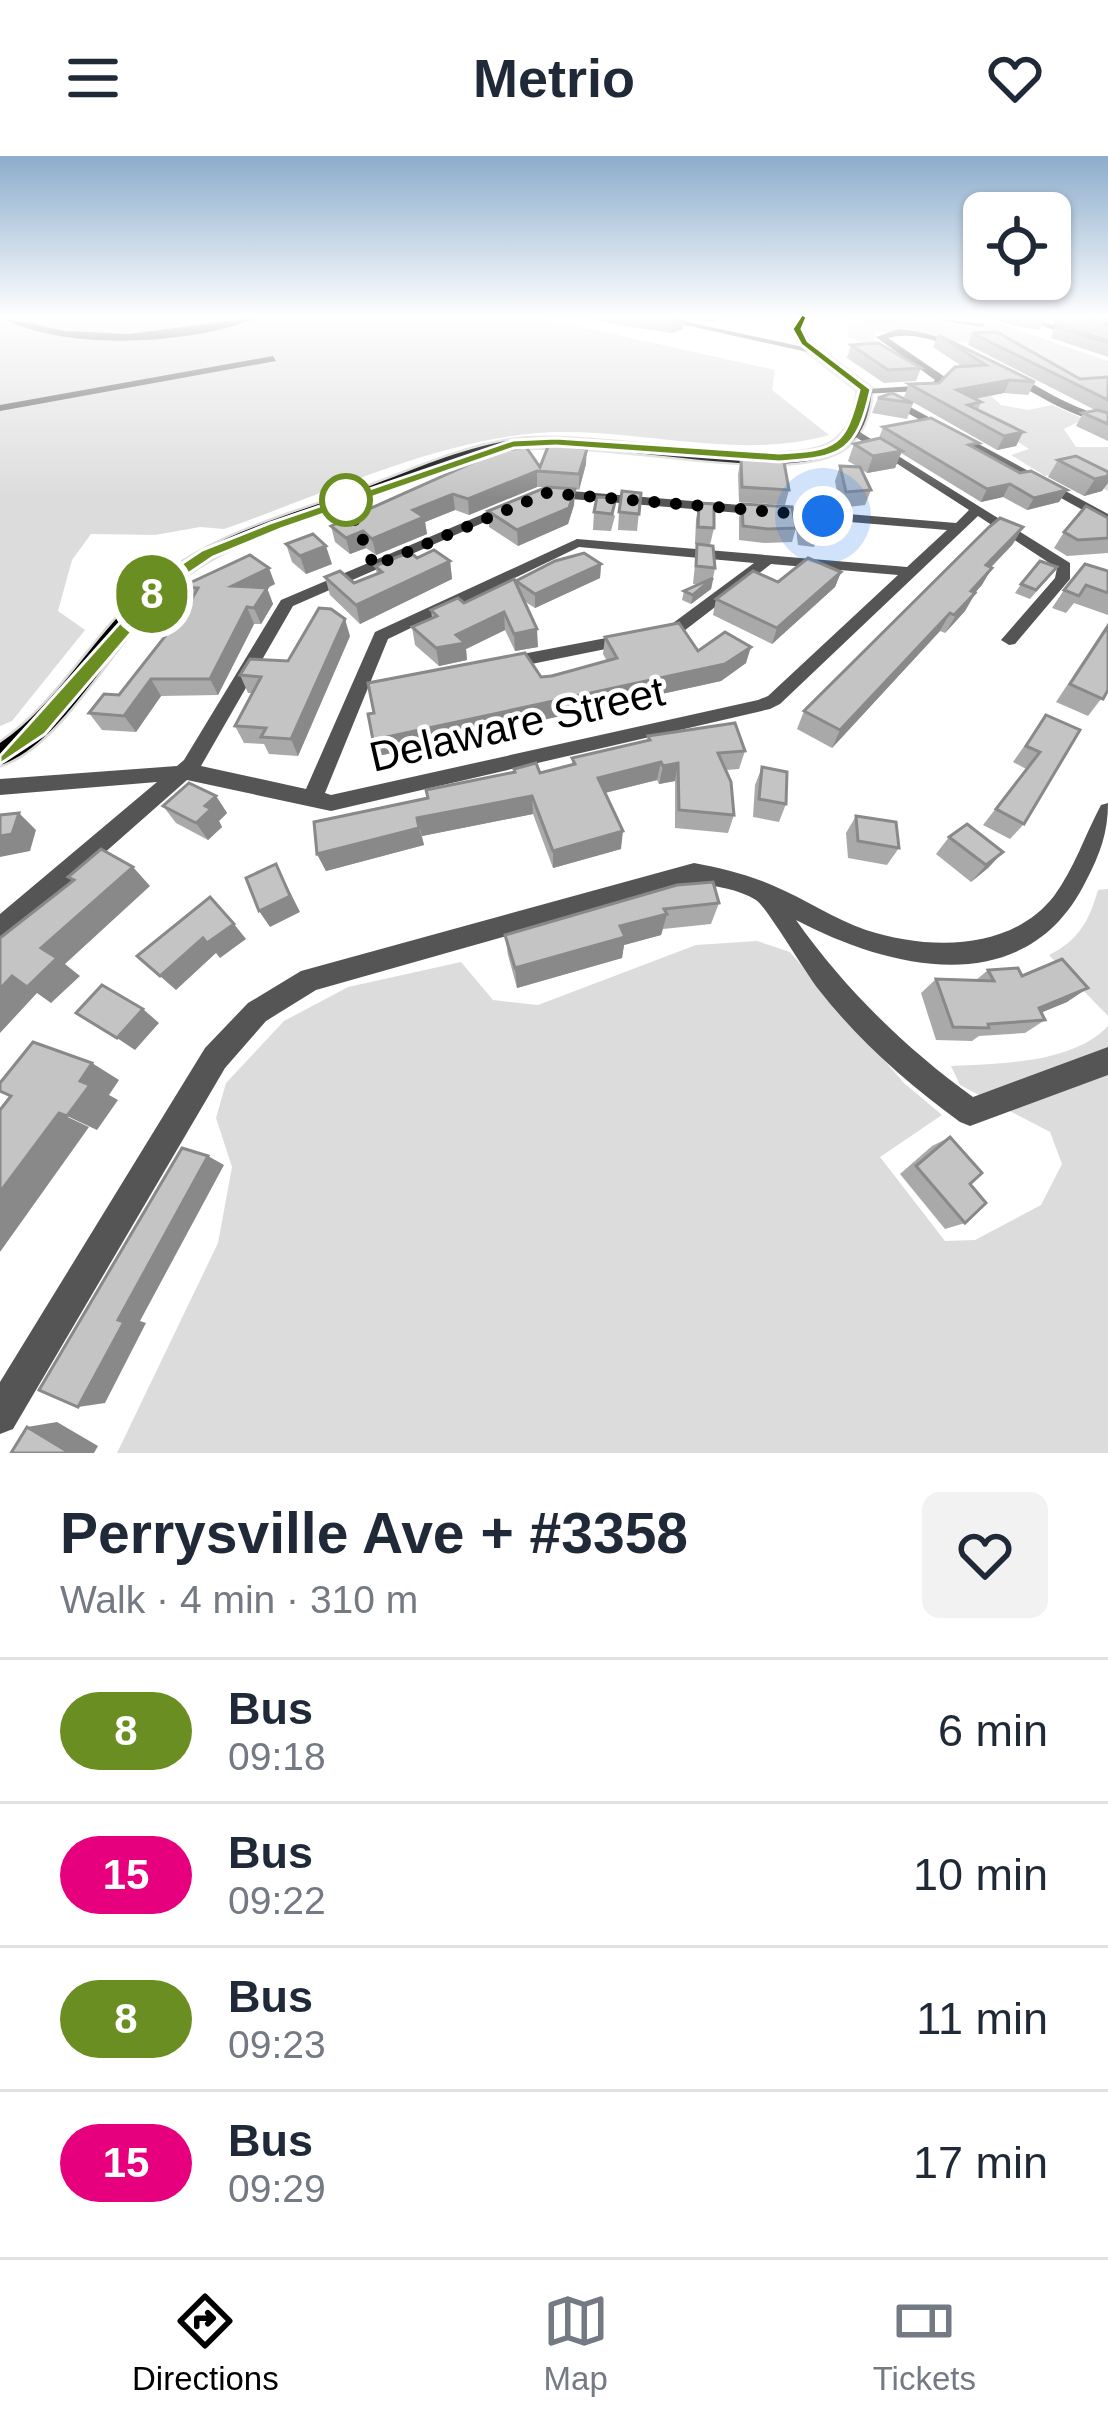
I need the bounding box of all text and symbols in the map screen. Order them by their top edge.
icon: menu [60,45,126,111]
icon: heart [982,45,1048,111]
text: Metrio [473,48,635,108]
map controls [963,192,1071,300]
button: locate [963,192,1071,300]
unlabelled marker [321,475,371,525]
your location [793,486,853,546]
line badge: 8 [113,555,191,633]
text: 8 [140,570,164,617]
street label: Delaware Street [365,667,669,781]
button: heart [922,1492,1048,1618]
text: Perrysville Ave + #3358 [60,1501,688,1565]
text: Walk · 4 min · 310 m [60,1578,418,1621]
text: Bus [228,1683,313,1734]
text: 6 min [938,1705,1048,1756]
text: 8 [114,1707,138,1754]
text: 09:18 [228,1735,326,1778]
text: Bus [228,1827,313,1878]
text: 10 min [913,1849,1048,1900]
text: 15 [103,1851,149,1898]
text: 09:22 [228,1879,326,1922]
text: Bus [228,1971,313,2022]
text: 11 min [916,1993,1048,2044]
text: 8 [114,1995,138,2042]
text: 09:23 [228,2023,326,2066]
text: Bus [228,2115,313,2166]
text: 17 min [913,2137,1048,2188]
text: 15 [103,2139,149,2186]
text: 09:29 [228,2167,326,2210]
tab: Directions [132,2288,279,2398]
tab: Map [543,2288,609,2398]
tab: Tickets [873,2288,976,2398]

